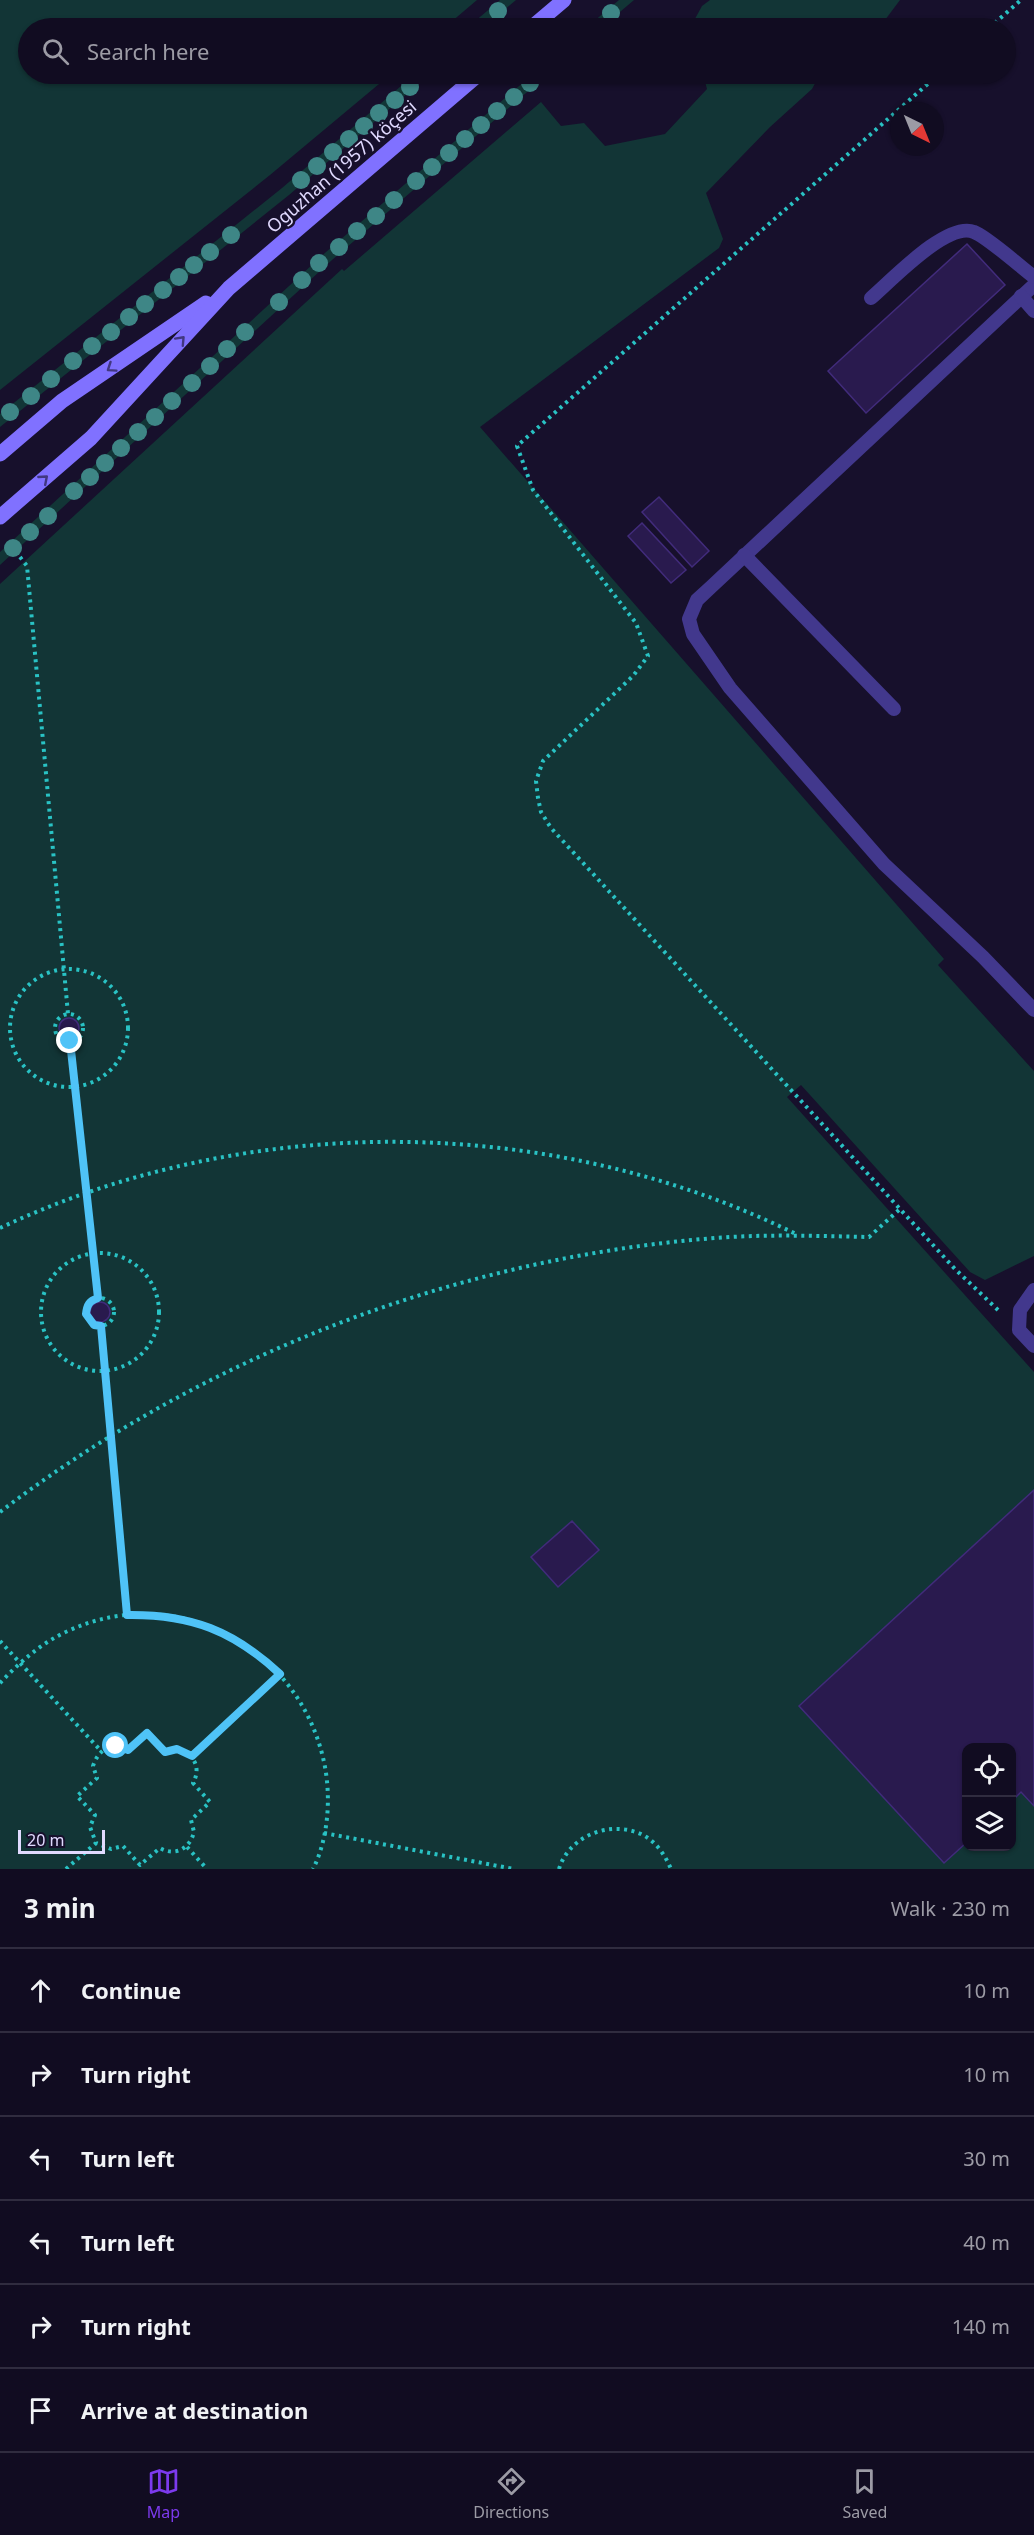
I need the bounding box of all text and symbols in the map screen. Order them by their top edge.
search box [18,18,1016,84]
icon: search [39,35,72,68]
text: Search here [87,36,209,66]
street label: Oguzhan (1957) köçesi [261,94,421,238]
north arrow [890,102,944,156]
one-way arrow [174,337,185,347]
one-way arrow [106,361,117,372]
one-way arrow [37,475,48,486]
route end [56,1027,82,1053]
route start [102,1732,128,1758]
map controls [962,1743,1016,1851]
button: locate [962,1743,1016,1797]
button: layers [962,1797,1016,1851]
scale bar [18,1827,105,1854]
text: 20 m [27,1829,64,1851]
text: 3 min [24,1890,96,1926]
text: Walk · 230 m [891,1895,1010,1922]
icon: ahead [24,1974,57,2007]
text: Continue [81,1975,181,2005]
text: 10 m [963,1977,1010,2004]
icon: right [24,2058,57,2091]
text: Turn right [81,2059,191,2089]
text: 10 m [963,2061,1010,2088]
icon: left [24,2142,57,2175]
text: Turn left [81,2143,175,2173]
text: 30 m [963,2145,1010,2172]
icon: left [24,2226,57,2259]
text: Turn left [81,2227,175,2257]
text: 40 m [963,2229,1010,2256]
icon: right [24,2310,57,2343]
text: Turn right [81,2311,191,2341]
text: 140 m [952,2313,1010,2340]
icon: arrive [24,2394,57,2427]
text: Arrive at destination [81,2395,308,2425]
tab: Map [147,2465,180,2523]
tab: Directions [473,2465,549,2523]
tab: Saved [843,2465,887,2523]

